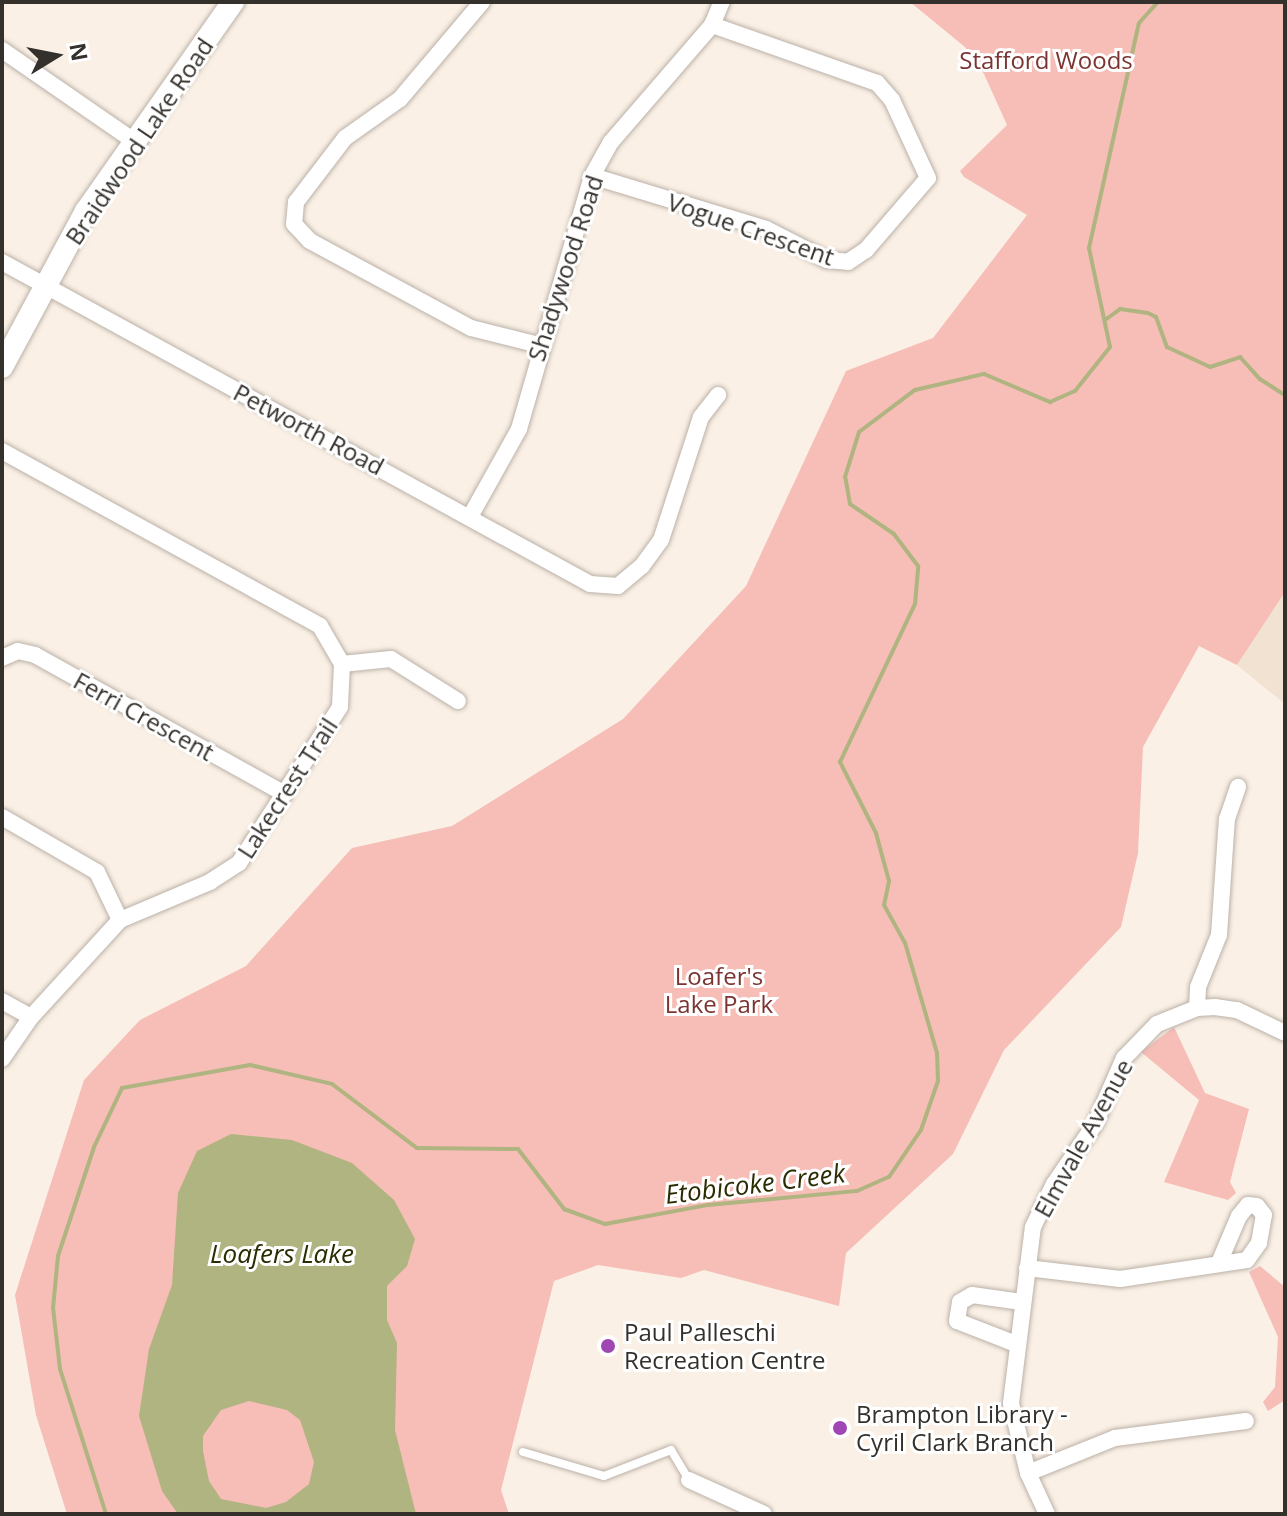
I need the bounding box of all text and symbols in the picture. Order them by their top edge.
north arrow [16,16,96,96]
street label: Braidwood Lake Road [59,32,219,250]
text: N [63,40,96,63]
park label: Stafford Woods [959,46,1133,74]
street label: Shadywood Road [521,171,609,365]
street label: Vogue Crescent [664,187,838,271]
street label: Petworth Road [229,377,389,481]
street label: Ferri Crescent [69,666,219,766]
street label: Lakecrest Trail [231,712,343,864]
park label: Loafer's Lake Park [665,962,773,1018]
street label: Elmvale Avenue [1028,1054,1138,1222]
water label: Etobicoke Creek [663,1157,847,1211]
water label: Loafers Lake [210,1238,354,1270]
place label: Paul Palleschi Recreation Centre [624,1318,826,1374]
marker: Paul Palleschi Recreation Centre [599,1337,617,1355]
place label: Brampton Library - Cyril Clark Branch [856,1400,1068,1456]
marker: Brampton Library - Cyril Clark Branch [831,1419,849,1437]

